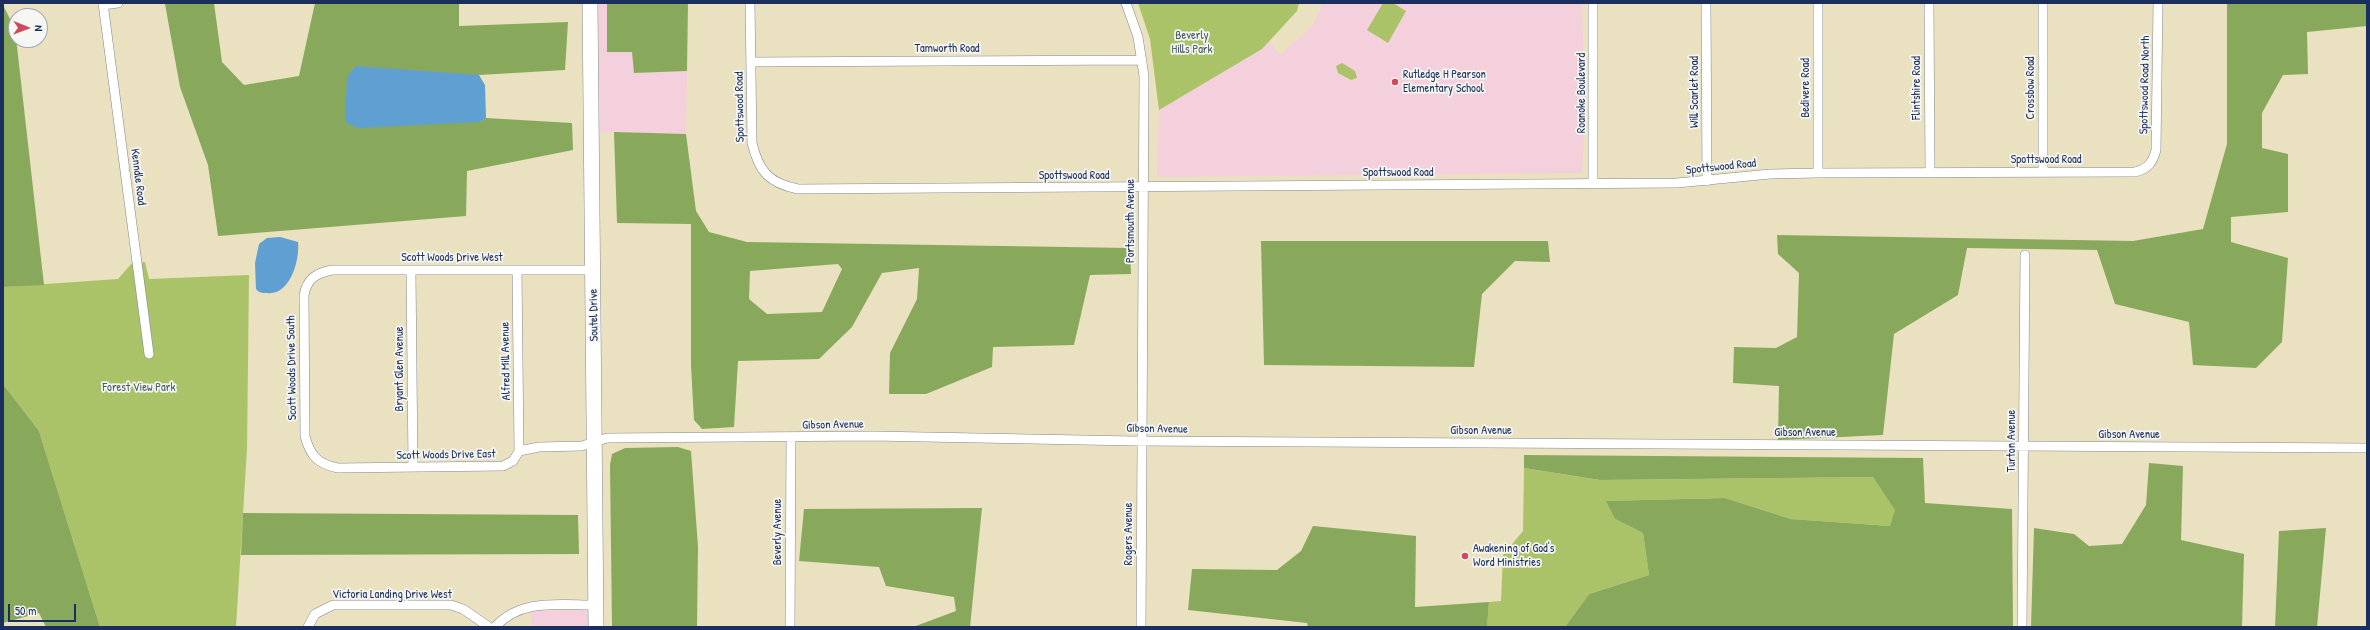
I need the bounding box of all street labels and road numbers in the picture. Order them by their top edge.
street label: Spottswood Road North [2137,36,2153,134]
street label: Tamworth Road [914,42,980,56]
street label: Roanoke Boulevard [1575,53,1589,133]
street label: Will Scarlet Road [1688,56,1702,128]
street label: Flintshire Road [1910,56,1924,120]
street label: Crossbow Road [2024,56,2038,120]
street label: Bedivere Road [1799,58,1813,118]
street label: Spottswood Road [732,72,748,142]
street label: Kenndle Road [127,148,149,206]
street label: Spottswood Road [2011,153,2081,167]
street label: Spottswood Road [1685,156,1757,178]
street label: Spottswood Road [1363,166,1433,180]
street label: Spottswood Road [1039,169,1109,183]
street label: Portsmouth Avenue [1124,179,1138,263]
street label: Scott Woods Drive West [401,251,503,265]
street label: Soutel Drive [586,289,602,341]
street label: Scott Woods Drive South [284,315,300,421]
street label: Alfred Mill Avenue [498,322,514,400]
street label: Bryant Glen Avenue [393,326,407,412]
street label: Turton Avenue [2005,410,2019,472]
street label: Gibson Avenue [802,417,864,433]
street label: Gibson Avenue [1126,421,1188,437]
street label: Gibson Avenue [1450,424,1512,438]
street label: Gibson Avenue [1774,426,1836,440]
street label: Gibson Avenue [2098,428,2160,442]
street label: Scott Woods Drive East [396,447,496,463]
street label: Beverly Avenue [771,499,785,565]
street label: Rogers Avenue [1122,503,1136,565]
street label: Victoria Landing Drive West [332,588,452,602]

